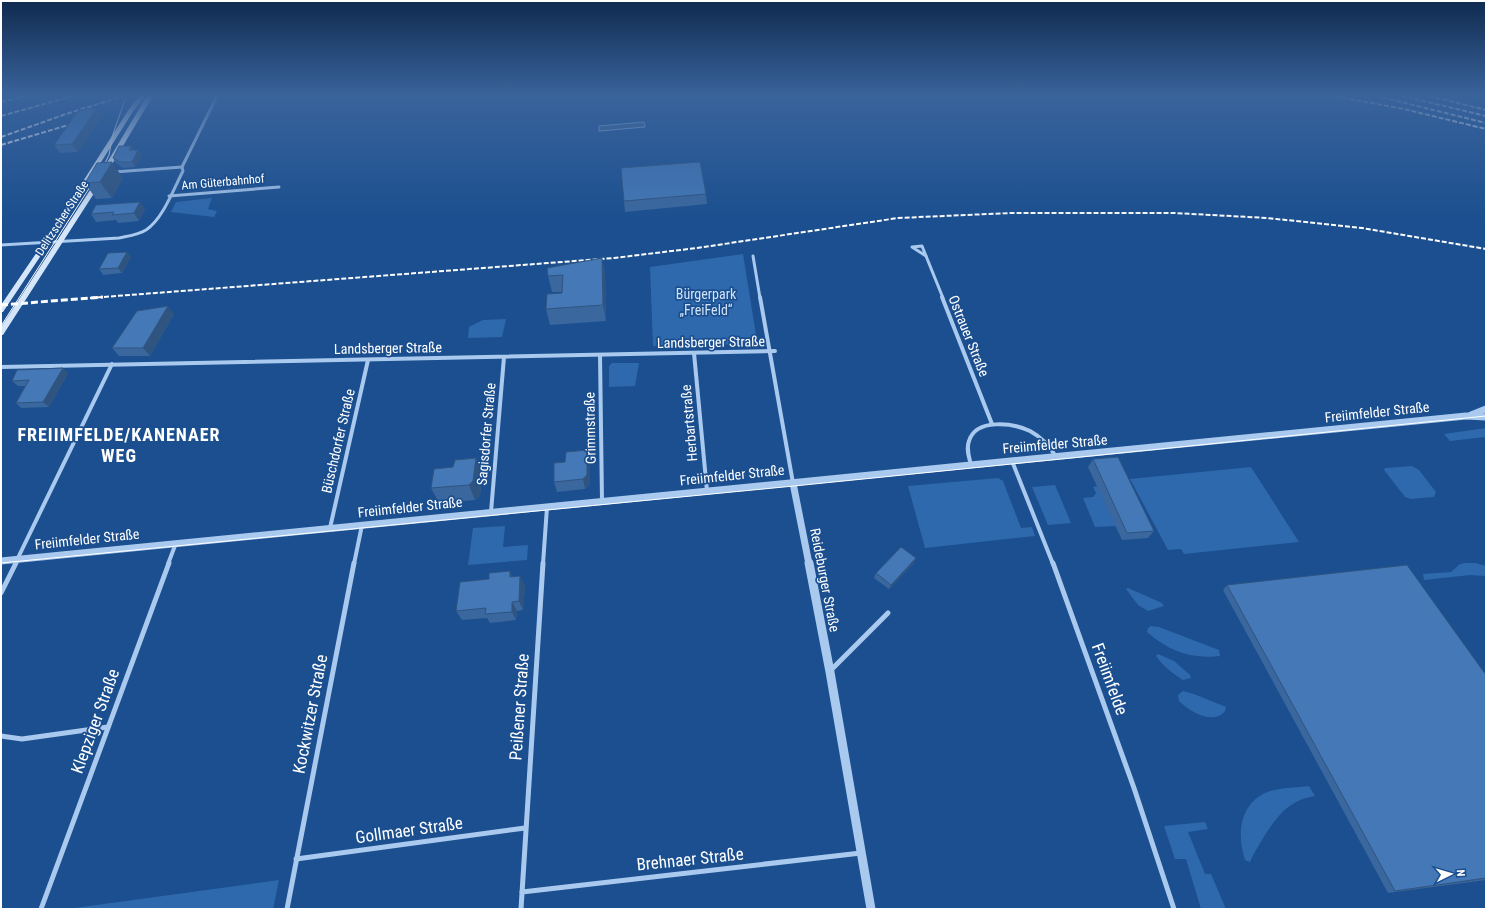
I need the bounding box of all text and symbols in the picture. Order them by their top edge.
street label: Am Güterbahnhof [181,171,265,193]
street label: Delitzscher Straße [33,178,92,258]
park label: Bürgerpark „FreiFeld“ [676,286,737,318]
street label: Ostrauer Straße [945,293,993,379]
street label: Landsberger Straße [657,333,766,351]
street label: Landsberger Straße [334,339,443,357]
street label: Sagisdorfer Straße [474,382,498,486]
street label: Herbartstraße [678,384,700,462]
street label: Büschdorfer Straße [318,387,358,495]
street label: Grimmstraße [581,391,599,464]
street label: Freiimfelder Straße [1324,398,1431,425]
district label: FREIIMFELDE/KANENAER WEG [17,424,221,466]
street label: Freiimfelder Straße [1002,431,1109,457]
street label: Freiimfelder Straße [679,461,786,488]
street label: Freiimfelder Straße [357,493,464,520]
street label: Freiimfelder Straße [34,525,141,552]
street label: Reideburger Straße [807,527,843,634]
street label: Freiimfelde [1088,640,1132,718]
street label: Kockwitzer Straße [289,653,331,775]
street label: Peißener Straße [505,653,533,761]
street label: Klepziger Straße [67,666,123,776]
street label: Gollmaer Straße [354,813,464,847]
street label: Brehnaer Straße [635,843,745,875]
north arrow [1431,854,1471,894]
text: N [1454,869,1467,877]

